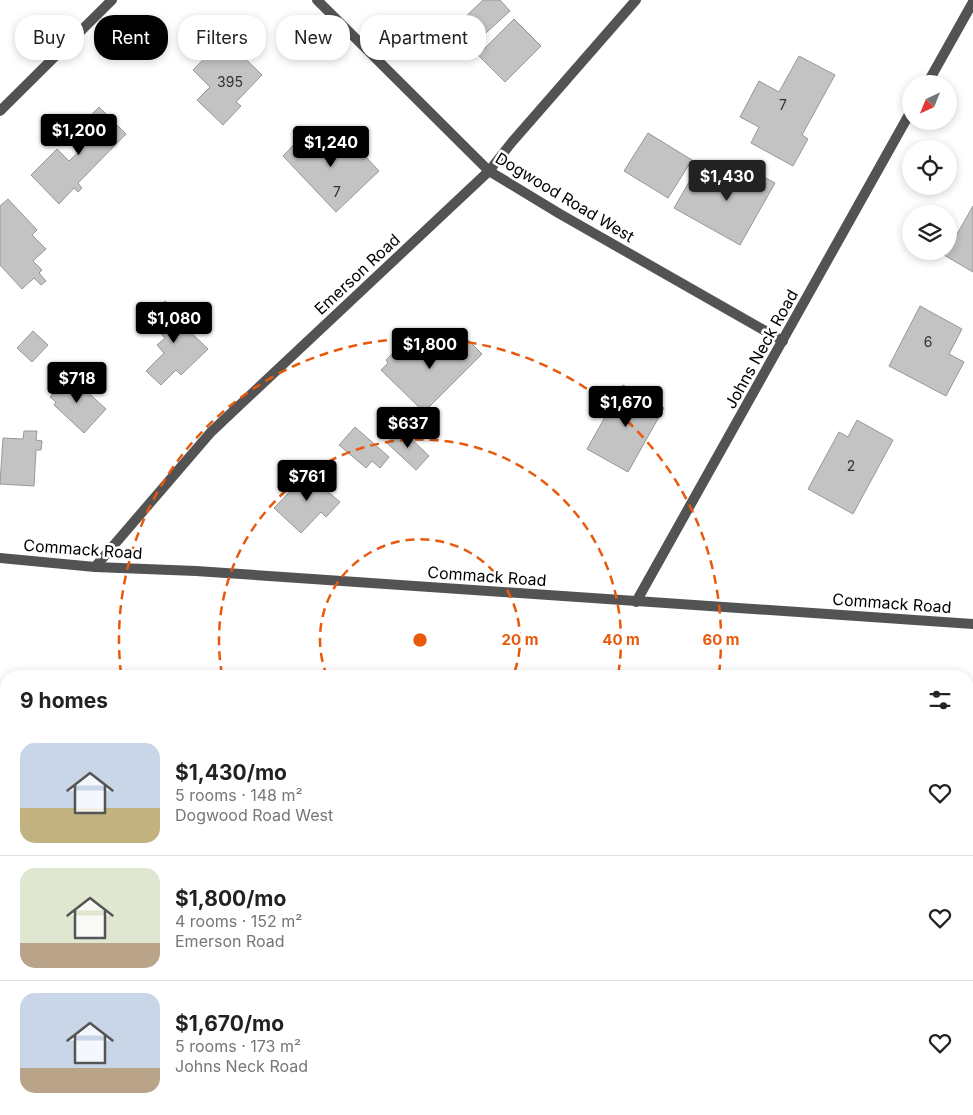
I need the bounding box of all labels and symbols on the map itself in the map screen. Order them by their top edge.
house number: 395 [217,73,243,90]
north arrow [902,75,958,130]
house number: 7 [779,96,787,113]
pin: $1,200 [38,114,120,156]
pin: $1,240 [290,126,372,168]
street label: Dogwood Road West [492,148,638,246]
pin: $1,430 [686,160,768,202]
house number: 7 [333,183,341,200]
street label: Emerson Road [310,229,404,319]
street label: Johns Neck Road [720,286,802,412]
pin: $1,080 [133,302,215,344]
pin: $1,800 [389,328,471,370]
house number: 6 [924,333,932,350]
pin: $718 [47,362,107,404]
pin: $1,670 [585,386,667,428]
pin: $637 [378,406,438,449]
house number: 2 [847,457,855,474]
pin: $761 [277,460,337,502]
street label: Commack Road [23,535,143,563]
street label: Commack Road [427,562,547,590]
street label: Commack Road [832,589,952,617]
text: 20 m [502,630,538,649]
text: 40 m [602,630,640,649]
text: 60 m [702,630,740,649]
centre of rings [411,631,429,649]

